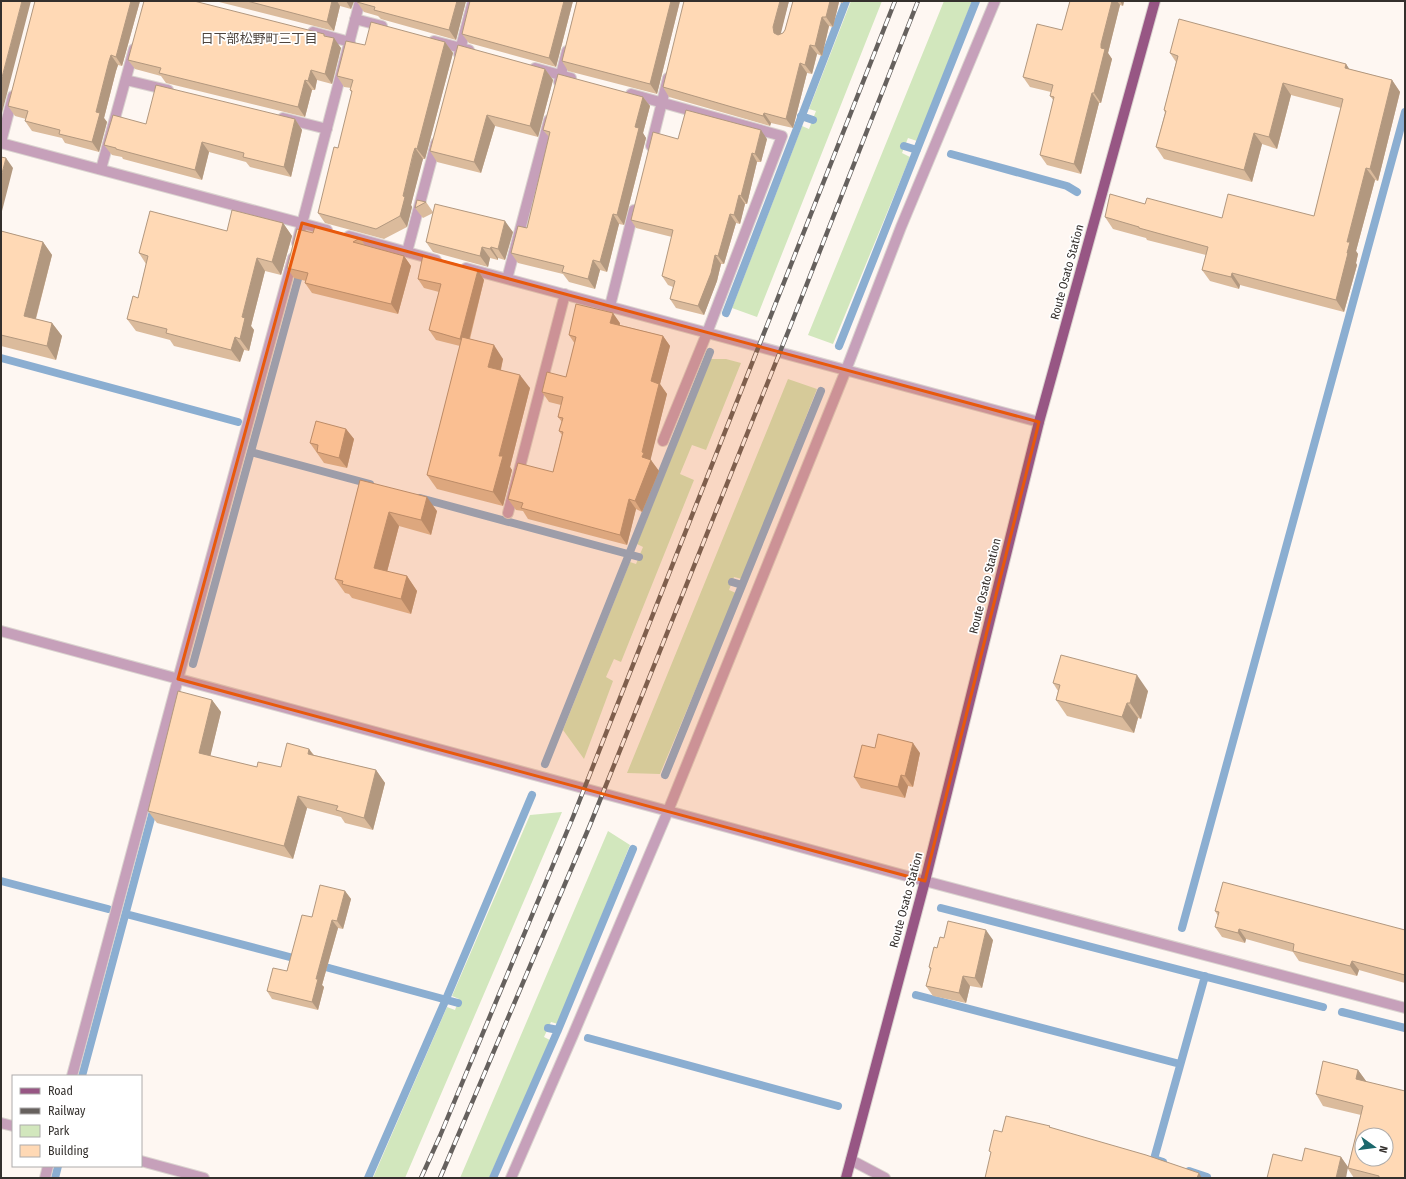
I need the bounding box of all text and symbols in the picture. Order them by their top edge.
district label: 日下部松野町三丁目 [200,31,318,46]
street label: Route Osato Station [1048,223,1086,321]
street label: Route Osato Station [966,537,1004,635]
street label: Route Osato Station [887,851,925,949]
legend [12,1075,142,1167]
text: Road [48,1084,73,1098]
text: Railway [48,1104,86,1118]
text: Park [48,1124,70,1138]
north arrow [1354,1127,1394,1167]
text: Building [48,1144,89,1158]
text: N [1376,1145,1390,1154]

